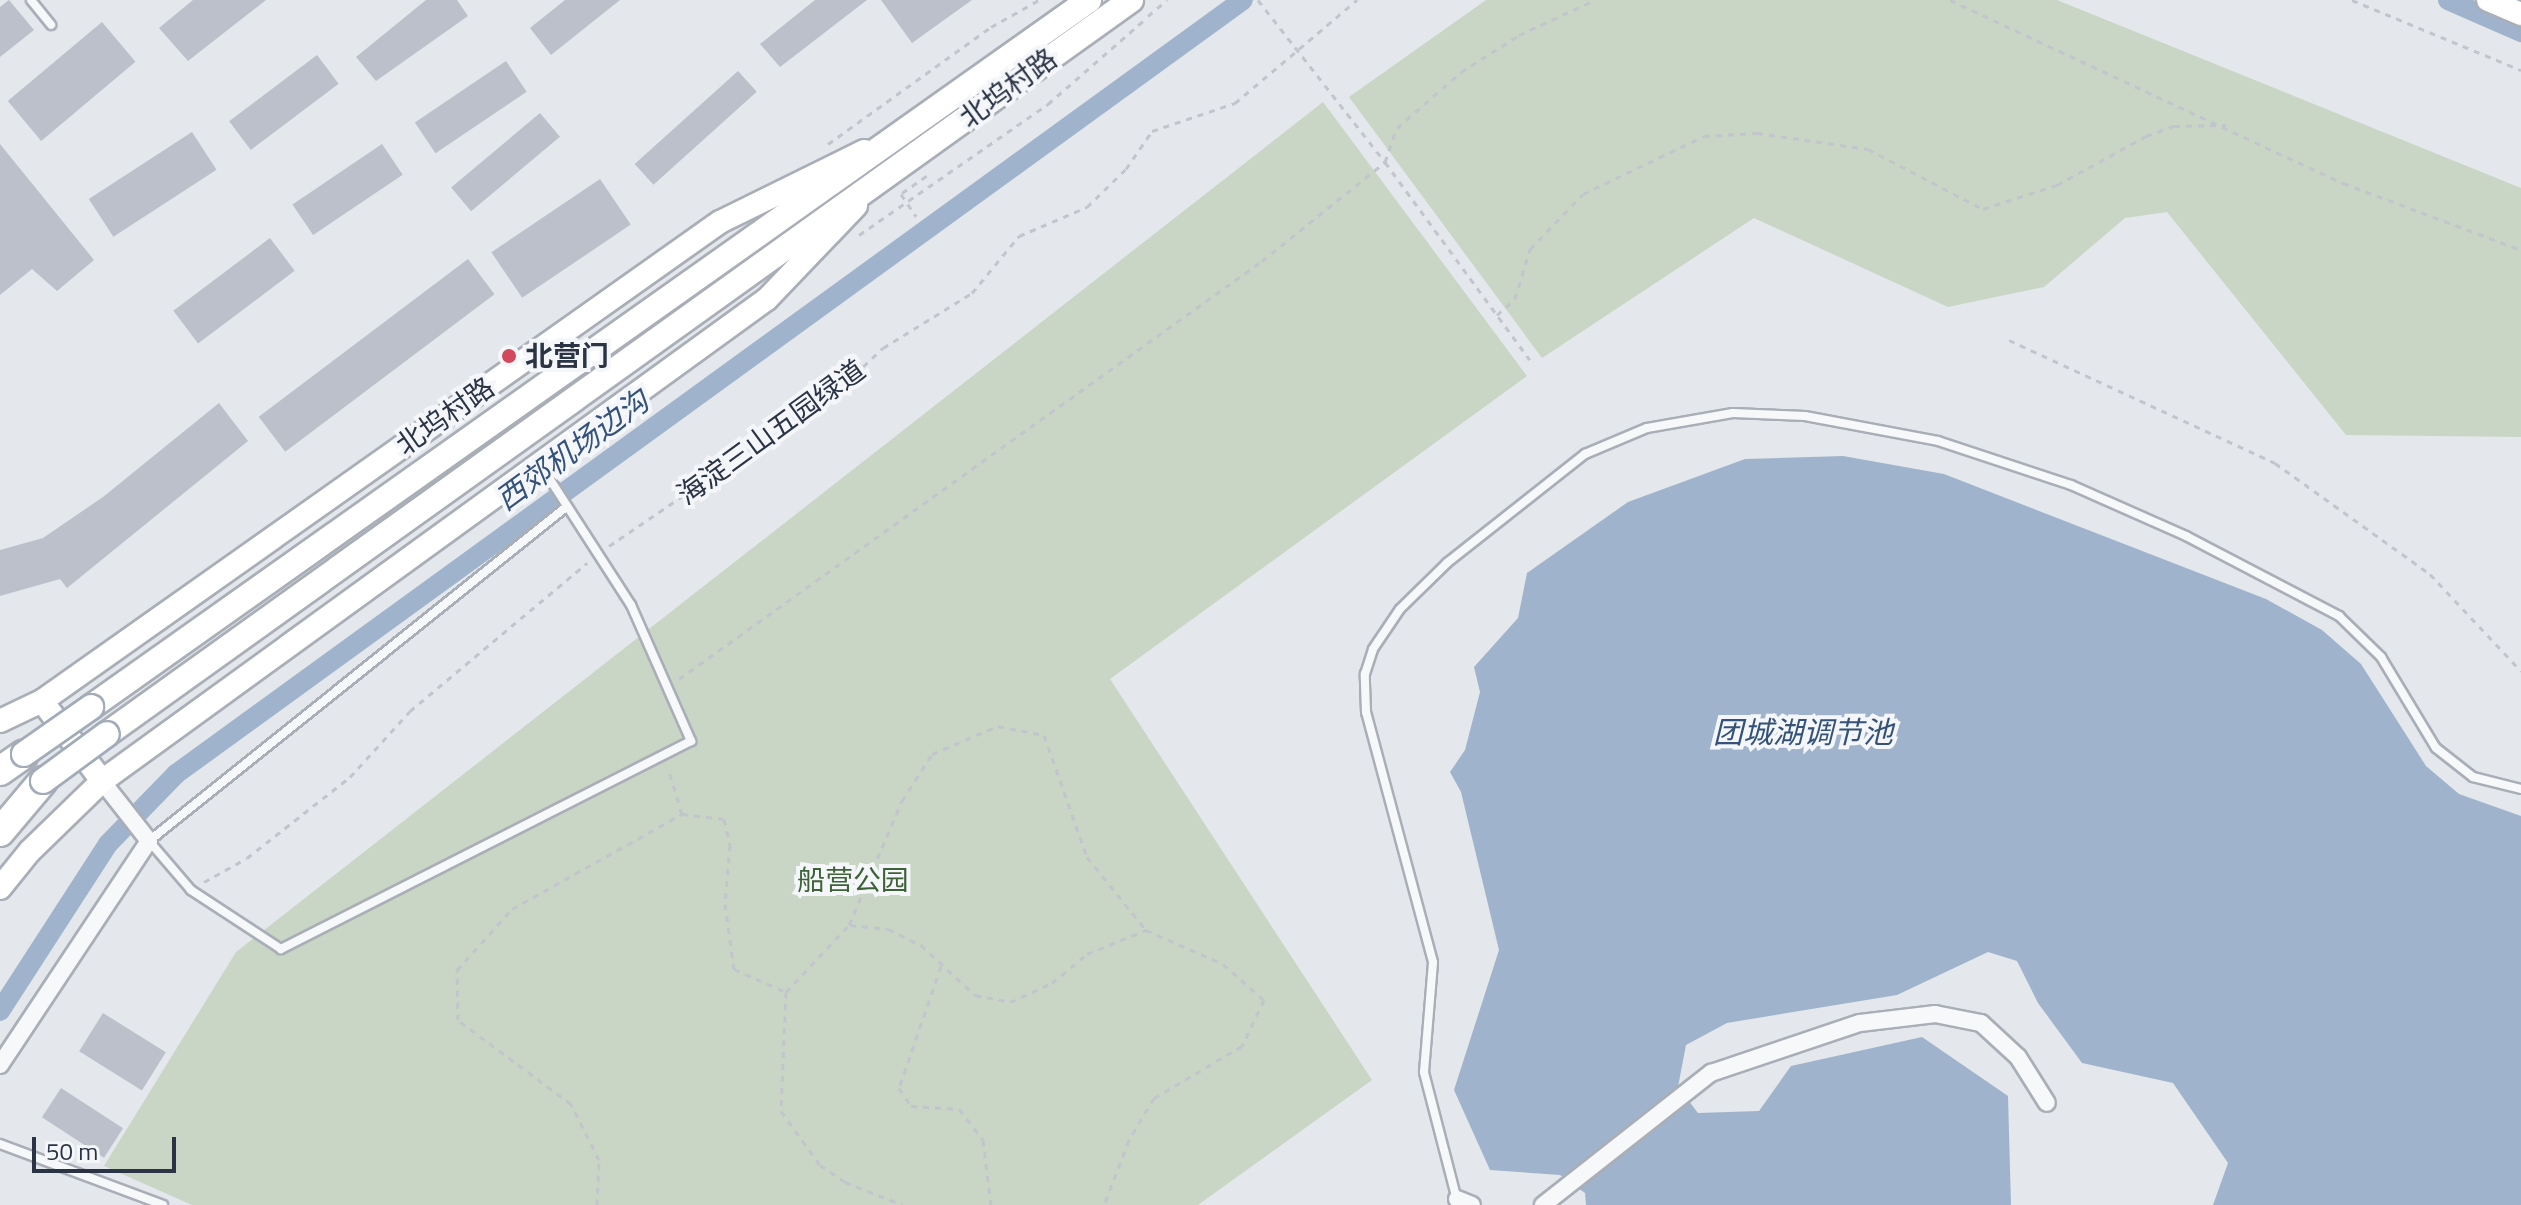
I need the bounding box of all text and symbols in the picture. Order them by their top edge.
street label: 北坞村路 [953,41,1063,135]
place label: 北营门 [525,339,609,373]
marker: 北营门 [500,347,518,365]
street label: 海淀三山五园绿道 [671,353,871,511]
street label: 北坞村路 [389,370,501,462]
water label: 西郊机场边沟 [489,383,655,517]
water label: 团城湖调节池 [1713,714,1893,750]
park label: 船营公园 [797,863,909,897]
scale bar [36,1121,180,1171]
text: 50 m [46,1133,98,1169]

